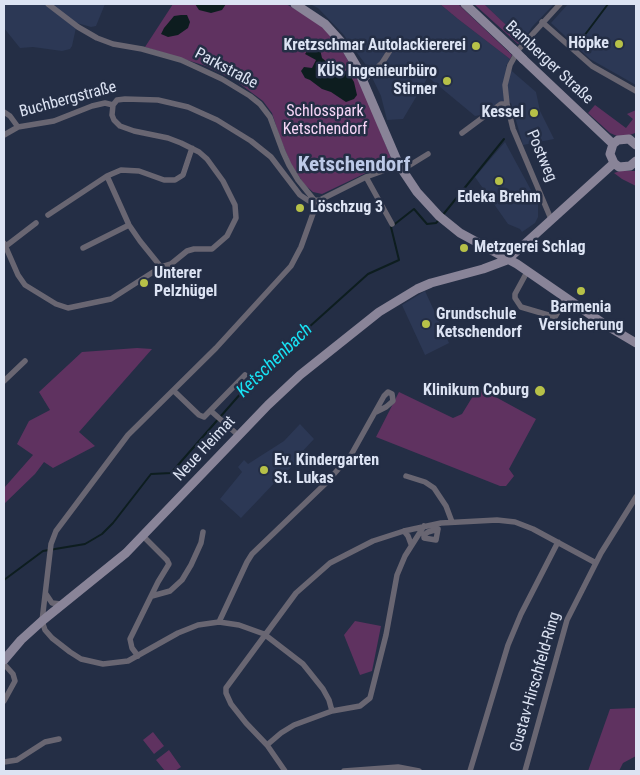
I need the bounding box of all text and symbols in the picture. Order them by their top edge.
street label: Bamberger Straße [501,17,597,109]
place label: Höpke [568,34,609,54]
place label: Kretzschmar Autolackiererei [283,36,466,56]
marker: Höpke [613,38,625,50]
marker: Kretzschmar Autolackiererei [470,40,482,52]
street label: Parkstraße [191,44,261,94]
place label: KÜS Ingenieurbüro Stirner [317,62,437,100]
marker: KÜS Ingenieurbüro Stirner [441,75,453,87]
street label: Buchbergstraße [17,78,119,122]
park label: Schlosspark Ketschendorf [283,102,367,140]
place label: Kessel [481,103,524,123]
marker: Kessel [528,107,540,119]
street label: Postweg [521,127,561,185]
district label: Ketschendorf [298,153,410,179]
marker: Edeka Brehm [493,175,505,187]
place label: Edeka Brehm [457,188,541,208]
place label: Löschzug 3 [310,198,383,218]
marker: Löschzug 3 [294,202,306,214]
place label: Metzgerei Schlag [474,238,586,258]
marker: Metzgerei Schlag [458,242,470,254]
place label: Unterer Pelzhügel [154,264,217,302]
marker: Unterer Pelzhügel [138,277,150,289]
marker: Barmenia Versicherung [575,285,587,297]
place label: Barmenia Versicherung [538,298,624,336]
place label: Grundschule Ketschendorf [436,305,522,343]
marker: Grundschule Ketschendorf [420,318,432,330]
water label: Ketschenbach [233,319,317,403]
place label: Klinikum Coburg [423,381,529,401]
marker: Klinikum Coburg [533,384,547,398]
street label: Neue Heimat [170,413,240,485]
place label: Ev. Kindergarten St. Lukas [274,451,379,489]
marker: Ev. Kindergarten St. Lukas [258,464,270,476]
street label: Gustav-Hirschfeld-Ring [507,610,565,754]

